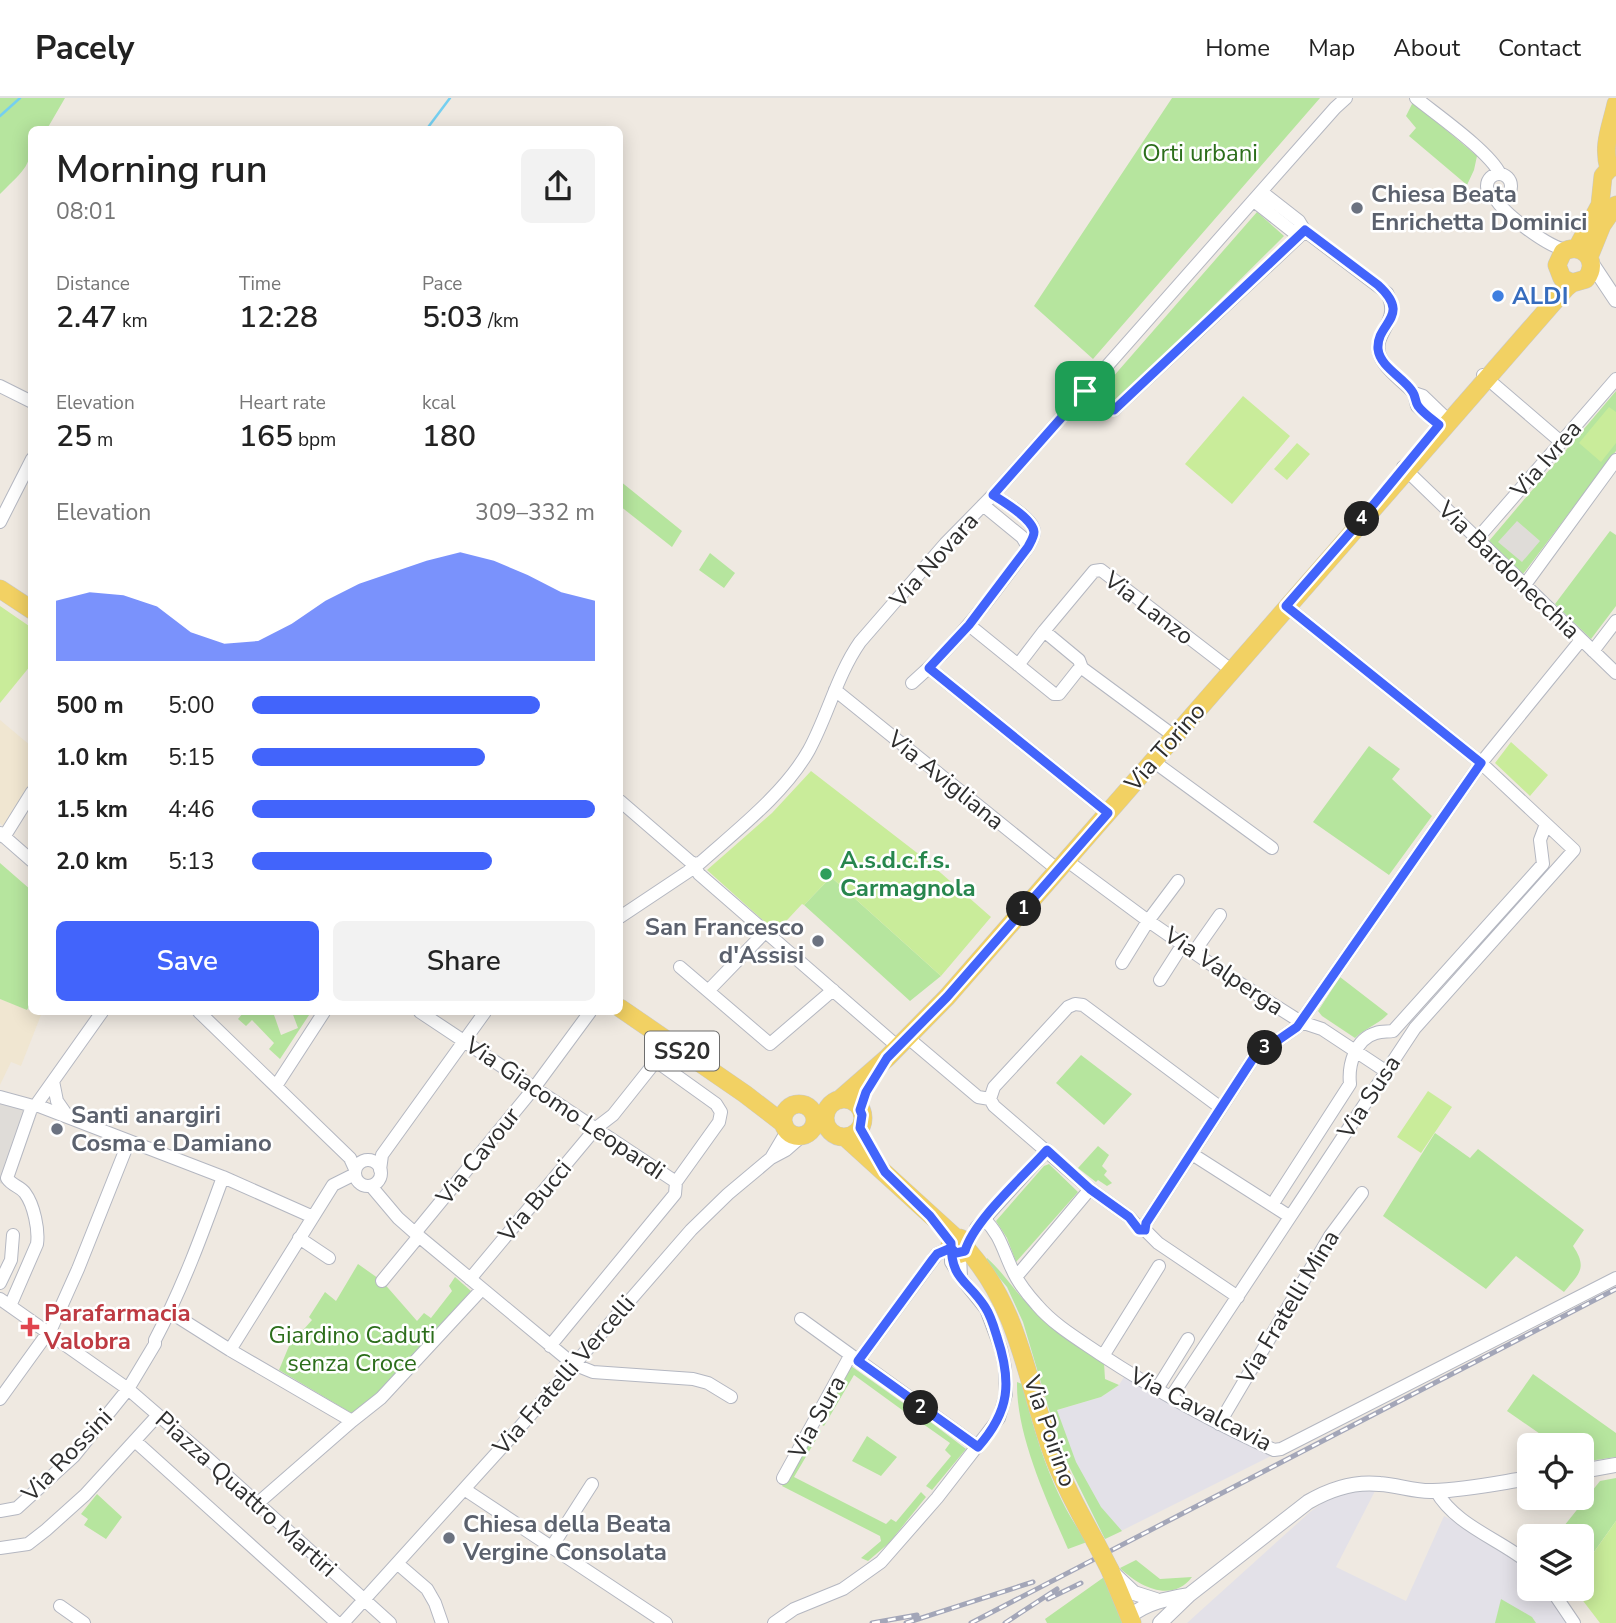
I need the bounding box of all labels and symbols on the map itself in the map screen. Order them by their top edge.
park label: Orti urbani [1142,137,1258,169]
place label: Chiesa Beata Enrichetta Dominici [1371,178,1587,238]
marker: Chiesa Beata Enrichetta Dominici [1349,200,1365,216]
place label: ALDI [1512,280,1568,312]
marker: ALDI [1490,288,1506,304]
pin [1055,361,1115,421]
street label: Via Ivrea [1503,413,1589,506]
street label: Via Bardonecchia [1430,493,1587,646]
pin: 4 [1344,502,1380,536]
street label: Via Novara [882,505,985,615]
street label: Via Lanzo [1097,563,1200,652]
street label: Via Torino [1117,696,1213,799]
street label: Via Avigliana [880,722,1011,837]
place label: A.s.d.c.f.s. Carmagnola [840,844,976,904]
marker: A.s.d.c.f.s. Carmagnola [818,866,834,882]
pin: 1 [1006,892,1042,926]
place label: San Francesco d'Assisi [645,911,804,971]
street label: Via Valperga [1157,919,1290,1023]
marker: San Francesco d'Assisi [810,933,826,949]
street label: Via Giacomo Leopardi [458,1029,671,1187]
pin: 3 [1248,1030,1282,1066]
road number: SS20 [645,1032,719,1070]
street label: Via Susa [1330,1049,1408,1146]
place label: Santi anargiri Cosma e Damiano [71,1099,272,1159]
street label: Via Cavour [428,1100,527,1212]
marker: Santi anargiri Cosma e Damiano [49,1121,65,1137]
street label: Via Bucci [491,1153,579,1250]
street label: Via Fratelli Mina [1229,1224,1347,1391]
street label: Via Fratelli Vercelli [485,1288,642,1462]
place label: Parafarmacia Valobra [43,1297,191,1357]
marker: Parafarmacia Valobra [22,1319,38,1335]
park label: Giardino Caduti senza Croce [269,1319,435,1379]
street label: Via Cavalcavia [1124,1359,1278,1459]
street label: Via Sura [781,1370,853,1465]
street label: Via Poirino [1016,1370,1084,1491]
pin: 2 [904,1390,939,1426]
street label: Via Rossini [14,1401,119,1509]
street label: Piazza Quattro Martiri [148,1404,344,1584]
place label: Chiesa della Beata Vergine Consolata [462,1508,671,1568]
marker: Chiesa della Beata Vergine Consolata [441,1530,457,1546]

